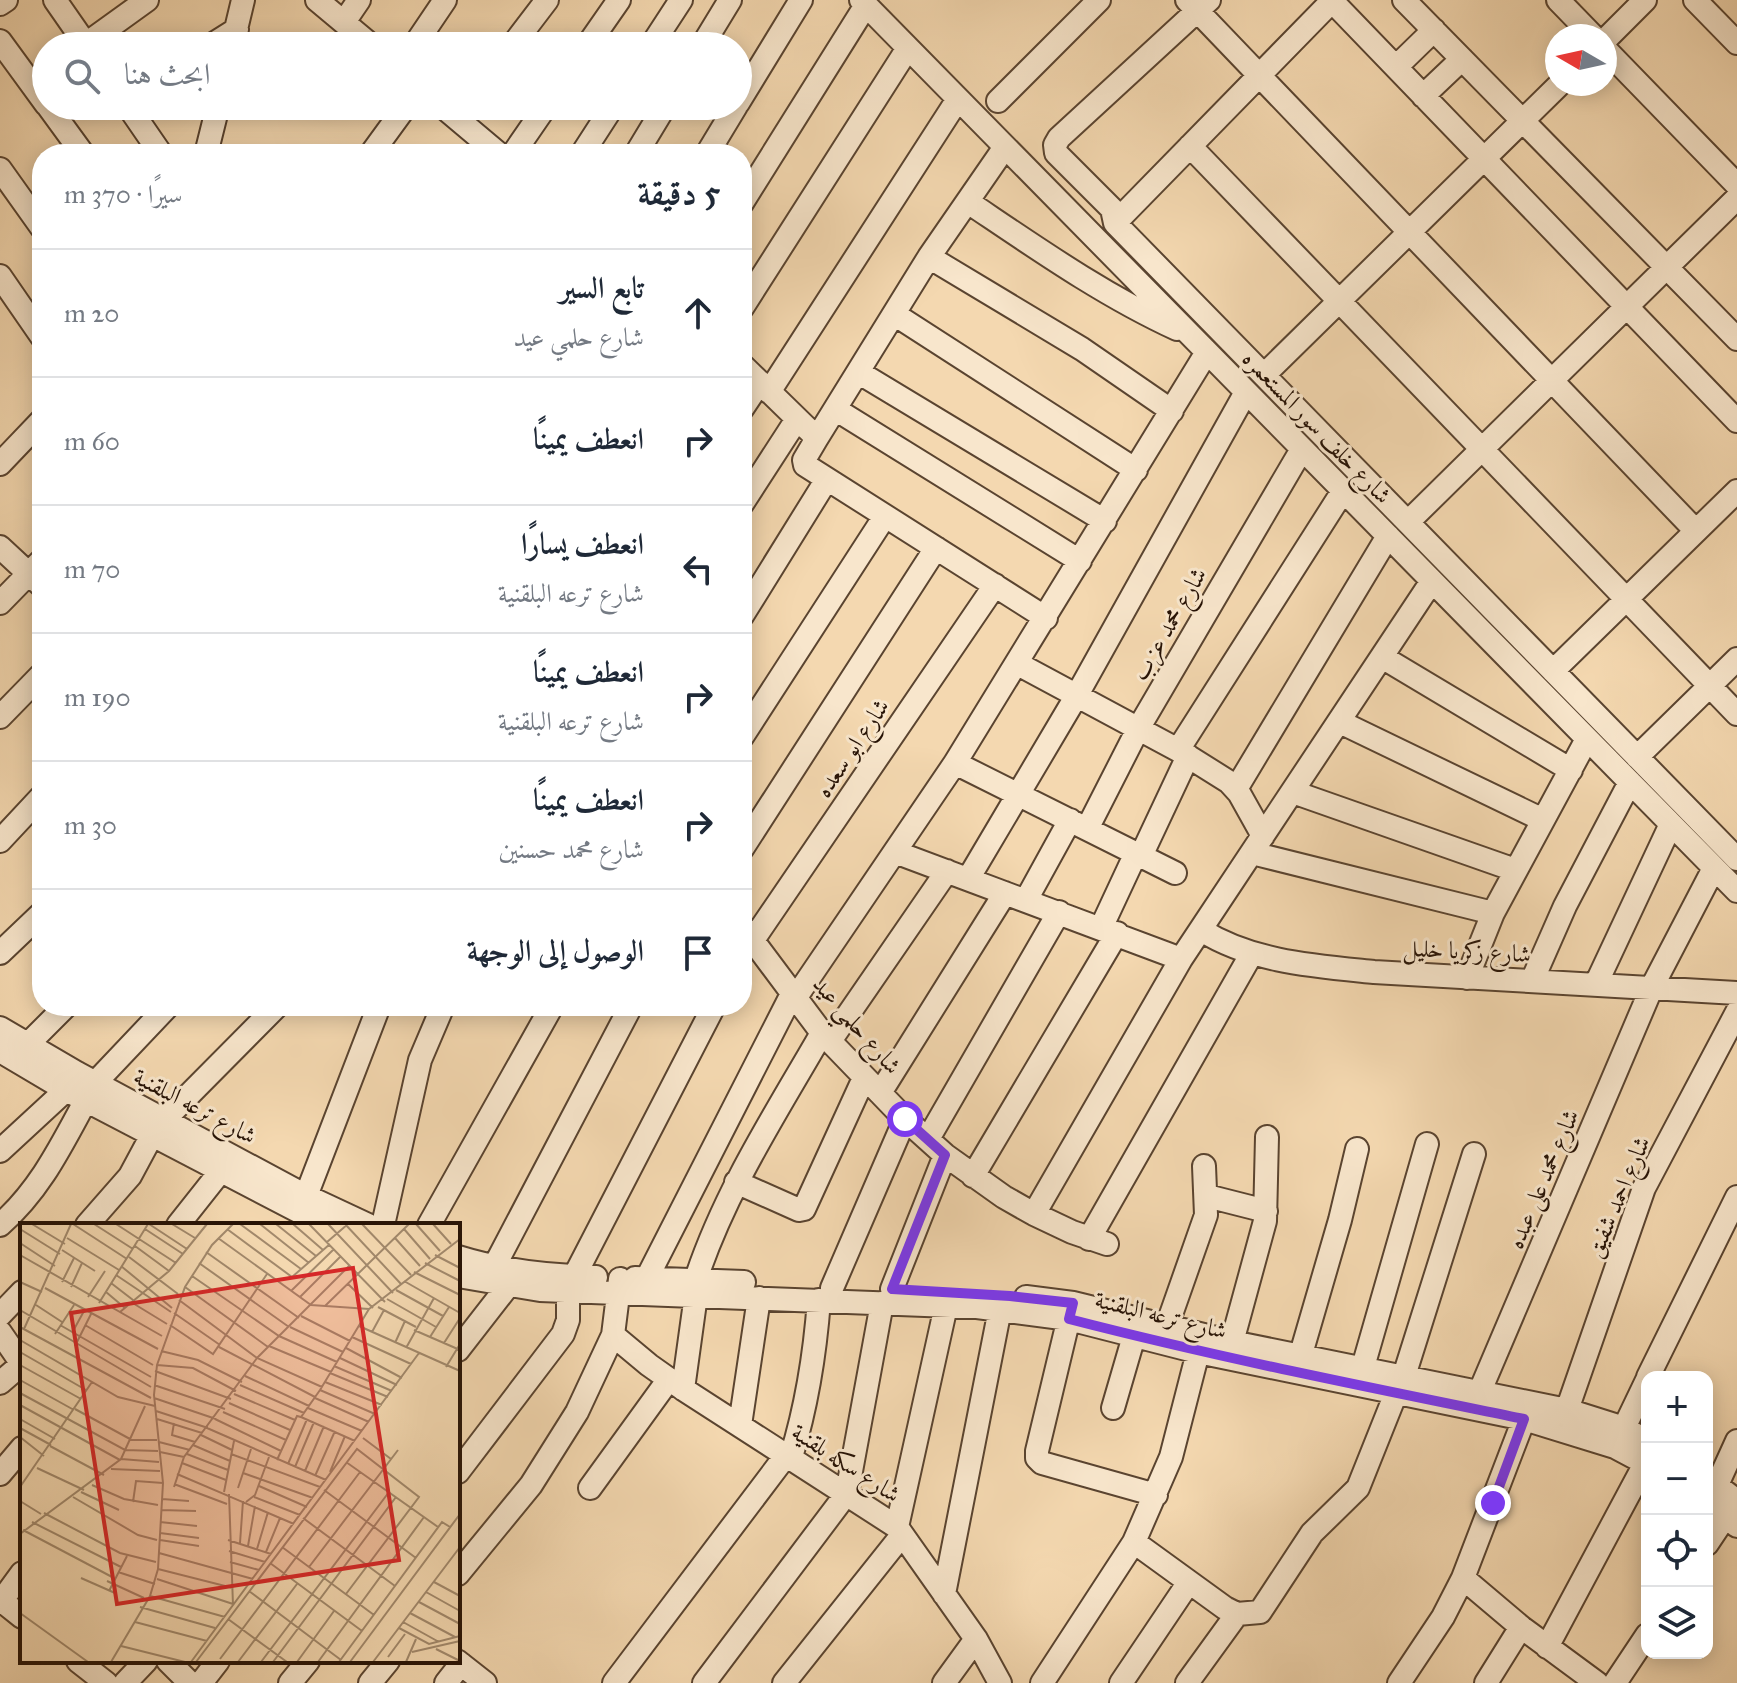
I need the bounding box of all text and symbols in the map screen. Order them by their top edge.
north arrow [1545,24,1617,96]
search box [32,32,752,120]
icon: search [60,54,104,98]
text: ابحث هنا [124,56,210,92]
text: 5 دقيقة [638,172,720,213]
text: سيرًا · 370 m [64,178,182,210]
text: تابع السير [559,270,644,306]
icon: ahead [676,291,720,335]
text: 20 m [64,297,119,329]
text: شارع حلمي عيد [514,321,644,353]
street label: شارع خلف سور المستعمره [1232,344,1398,514]
icon: right [676,419,720,463]
text: انعطف يمينًا [533,421,644,457]
text: 60 m [64,425,120,457]
text: انعطف يسارًا [521,526,644,562]
icon: left [676,547,720,591]
text: 70 m [64,553,120,585]
street label: شارع محمد عزب [1125,562,1218,688]
text: شارع ترعه البلقنية [498,577,644,609]
text: انعطف يمينًا [533,654,644,690]
icon: right [676,675,720,719]
text: 190 m [64,681,131,713]
street label: شارع ابو سعده [808,693,900,806]
text: شارع ترعه البلقنية [498,705,644,737]
text: انعطف يمينًا [533,782,644,818]
icon: right [676,803,720,847]
text: 30 m [64,809,117,841]
text: شارع محمد حسنين [499,833,644,865]
icon: arrive [676,931,720,975]
text: الوصول إلى الوجهة [467,933,644,969]
street label: شارع زكريا خليل [1402,933,1532,974]
street label: شارع حلمي عيد [800,970,908,1086]
street label: شارع ترعه البلقنية [126,1061,262,1155]
route start [887,1101,923,1137]
street label: شارع محمد على عبده [1500,1105,1590,1255]
street label: شارع احمد شفيق [1579,1132,1662,1264]
inset map [20,1223,460,1663]
street label: شارع ترعه البلقنية [1091,1284,1230,1351]
map controls [1641,1371,1713,1659]
button: + [1641,1371,1713,1443]
street label: شارع سكه بلقنية [783,1417,906,1514]
button: − [1641,1443,1713,1515]
route end [1475,1485,1511,1521]
button: locate [1641,1515,1713,1587]
button: layers [1641,1587,1713,1659]

